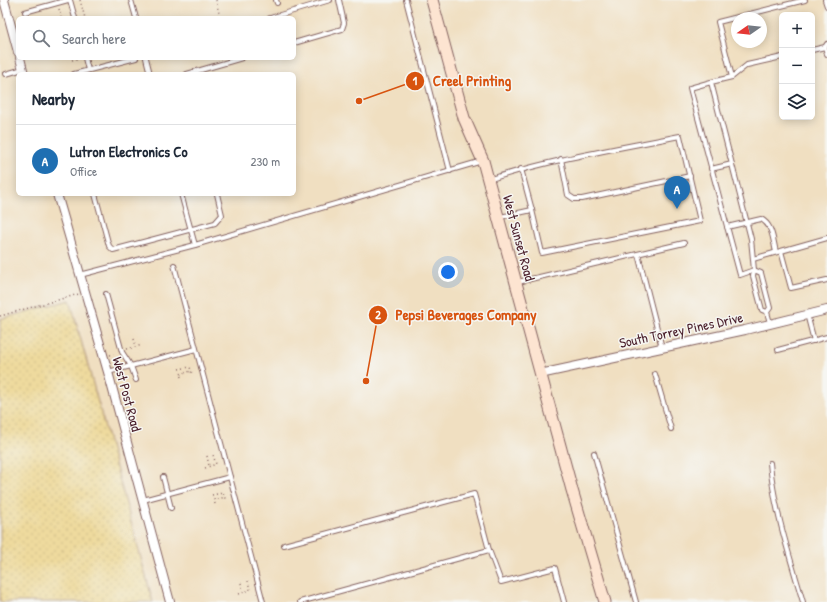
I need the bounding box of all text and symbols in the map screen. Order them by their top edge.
north arrow [731,12,767,48]
map controls [779,12,815,120]
button: + [779,12,815,48]
search box [16,16,296,60]
icon: search [30,27,52,49]
text: Search here [62,28,126,49]
button: − [779,48,815,84]
callout: Creel Printing [405,68,520,95]
text: Creel Printing [433,70,512,92]
text: 1 [413,72,418,89]
button: layers [779,84,815,120]
text: Nearby [32,87,75,110]
text: Lutron Electronics Co [70,141,188,162]
text: A [42,152,48,170]
text: 230 m [250,152,280,170]
text: Office [70,162,97,180]
pin: A [664,176,690,209]
street label: West Sunset Road [499,193,540,283]
your location [438,262,458,282]
callout: Pepsi Beverages Company [368,301,545,328]
text: Pepsi Beverages Company [395,304,537,326]
text: 2 [375,306,381,323]
street label: South Torrey Pines Drive [617,307,745,353]
street label: West Post Road [108,355,147,434]

